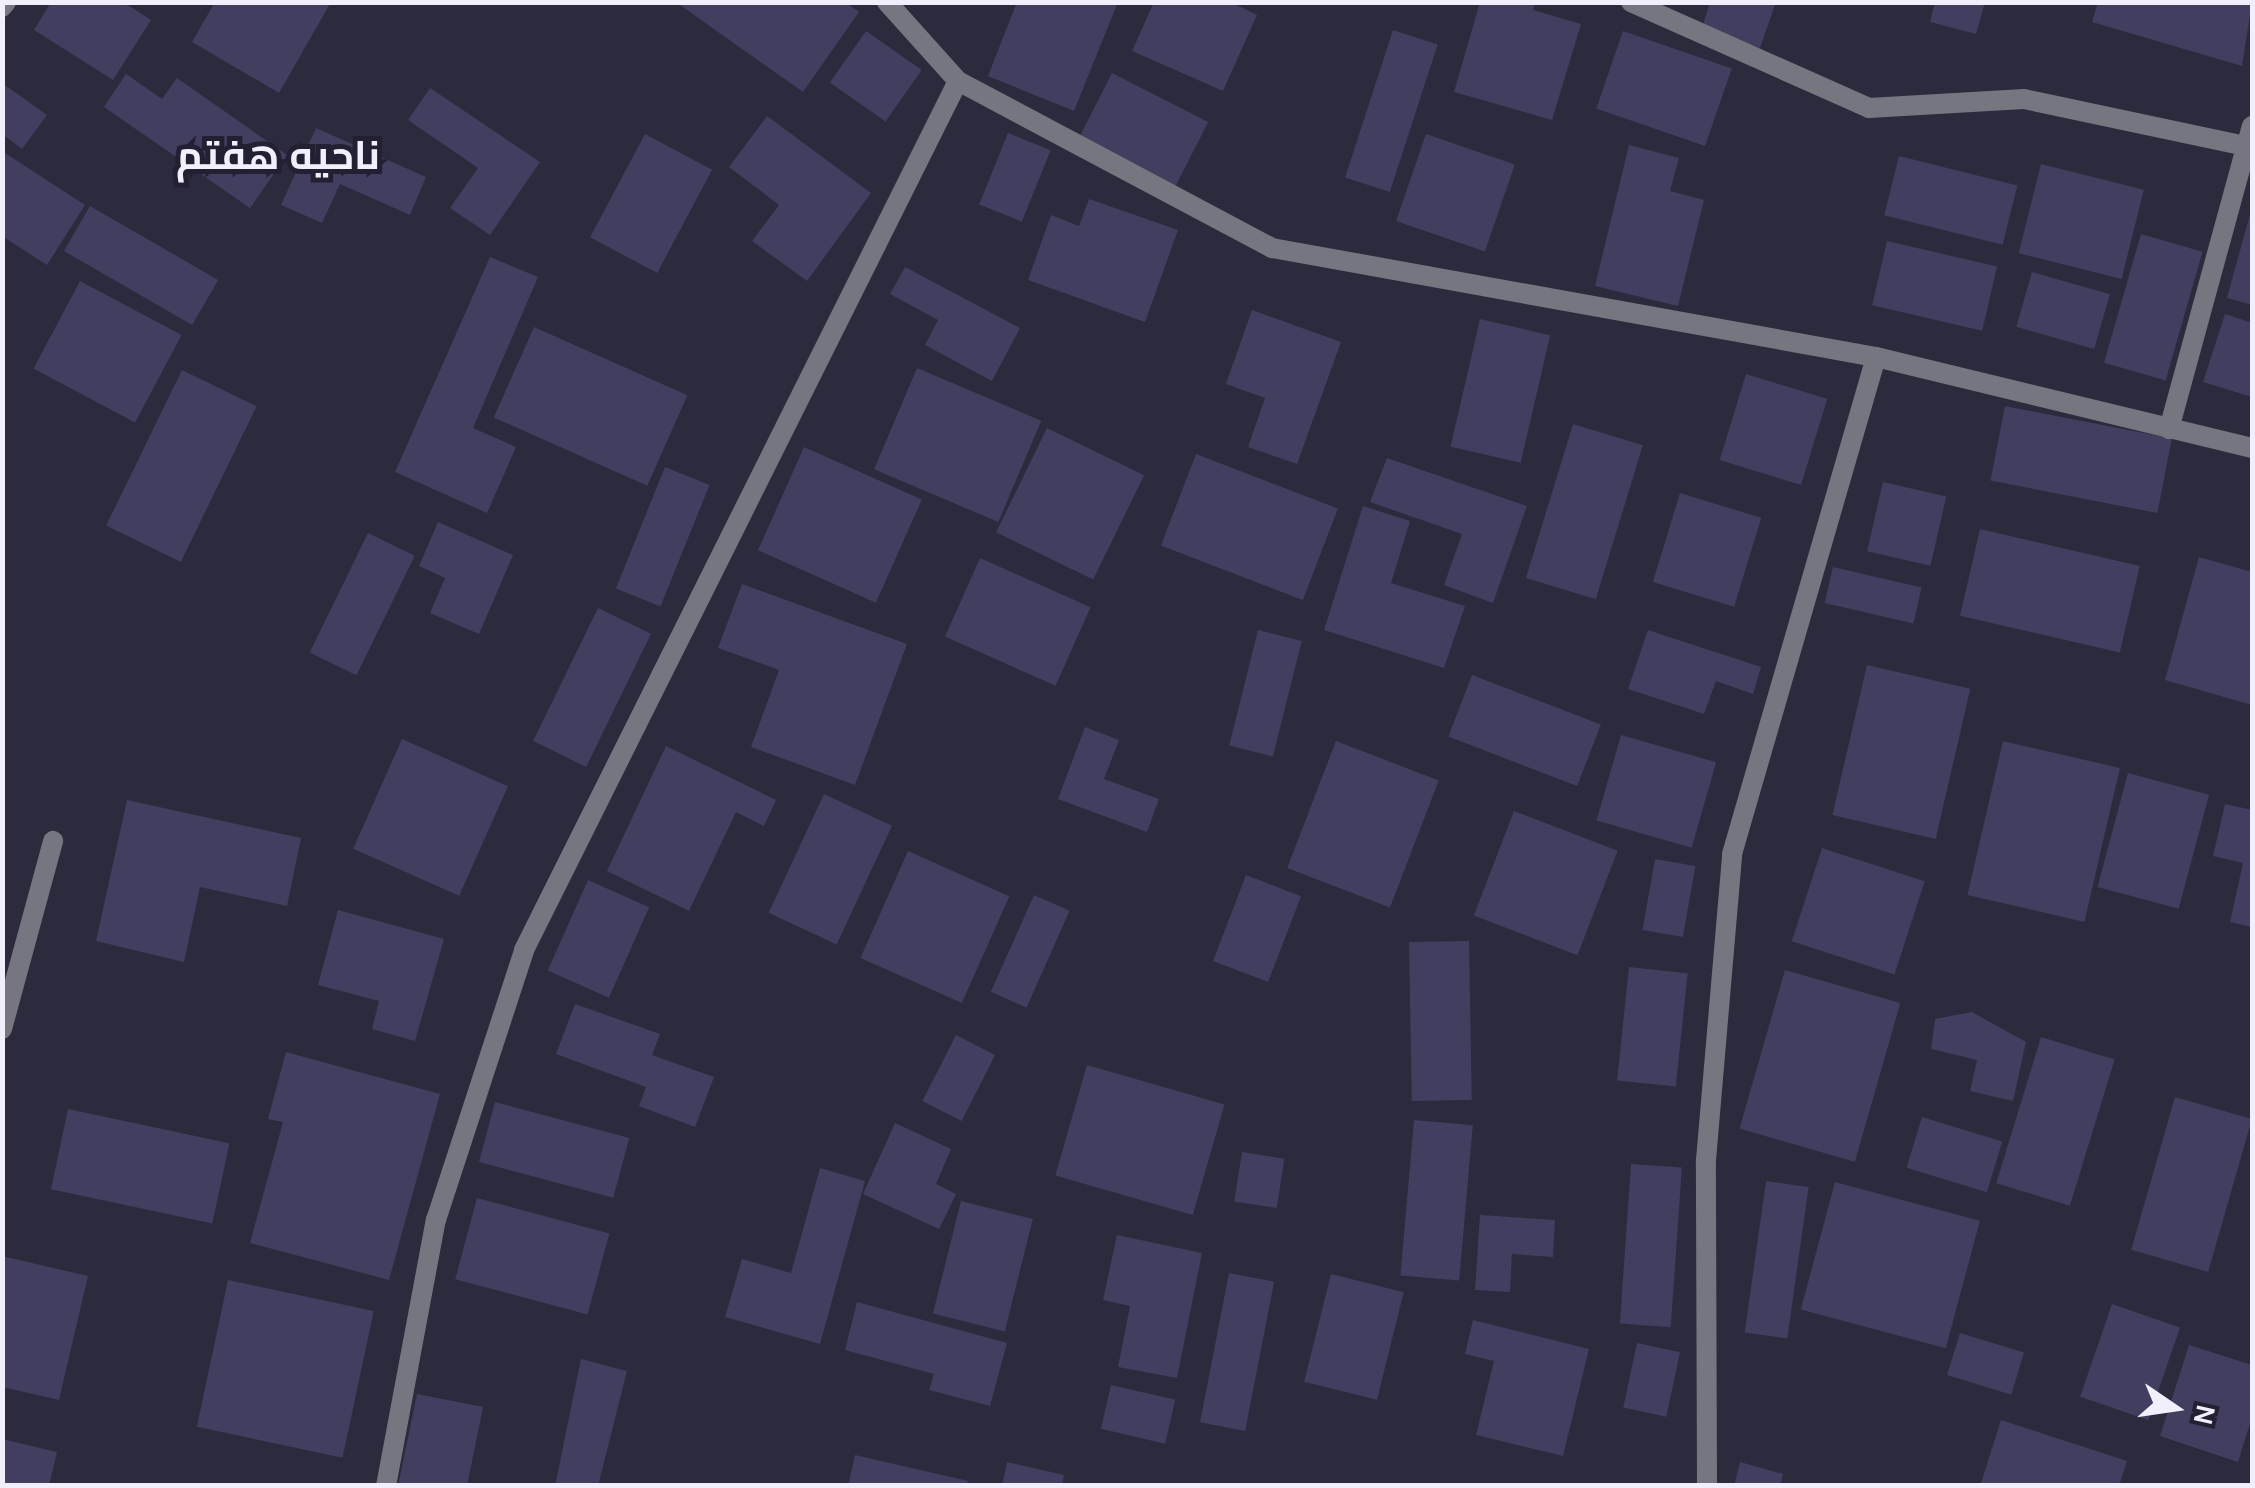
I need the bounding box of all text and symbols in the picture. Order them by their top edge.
district label: ناحیه هفتم [176,132,380,180]
north arrow [2125,1358,2225,1458]
text: N [2186,1401,2223,1428]

